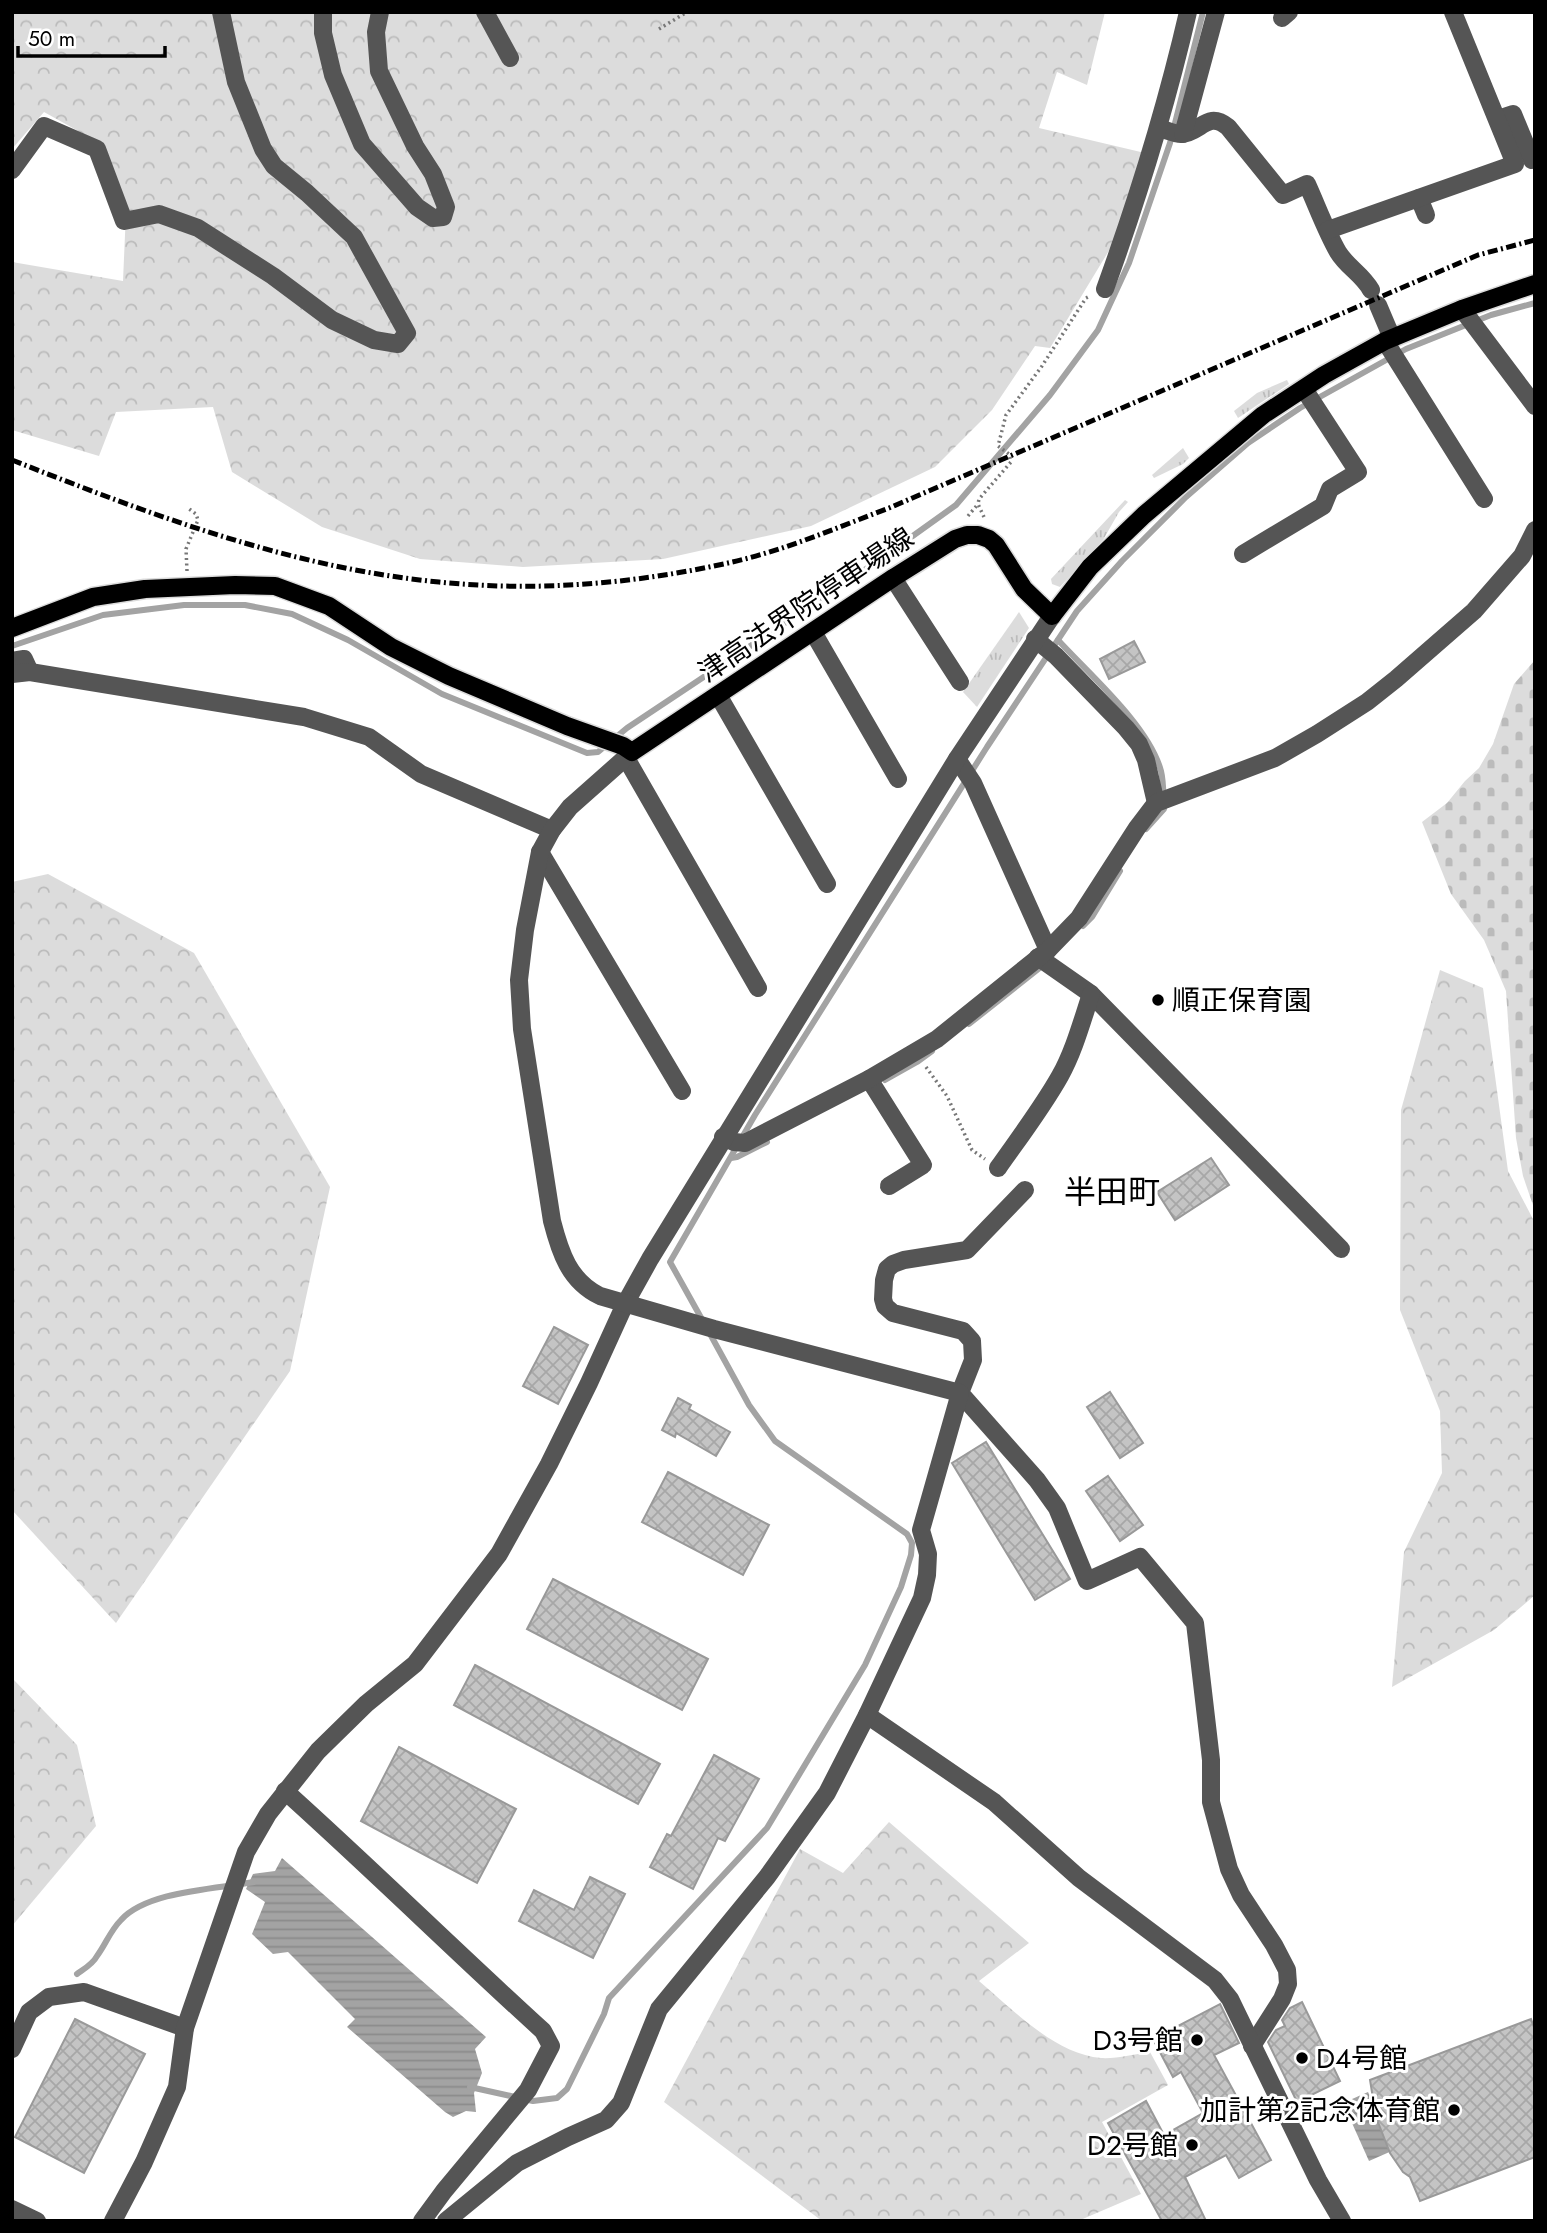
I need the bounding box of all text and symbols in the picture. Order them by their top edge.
scale bar [18,14,164,58]
text: 50 m [28,24,75,54]
street label: 津高法界院停車場線 [690,518,922,692]
place label: 順正保育園 [1172,980,1312,1021]
marker: 順正保育園 [1150,992,1166,1008]
district label: 半田町 [1064,1169,1160,1215]
place label: D3号館 [1093,2020,1183,2061]
marker: D3号館 [1189,2032,1205,2048]
place label: D4号館 [1316,2038,1407,2079]
marker: D4号館 [1294,2050,1310,2066]
place label: 加計第2記念体育館 [1200,2090,1440,2131]
marker: 加計第2記念体育館 [1446,2102,1462,2118]
place label: D2号館 [1087,2125,1178,2166]
marker: D2号館 [1184,2137,1200,2153]

